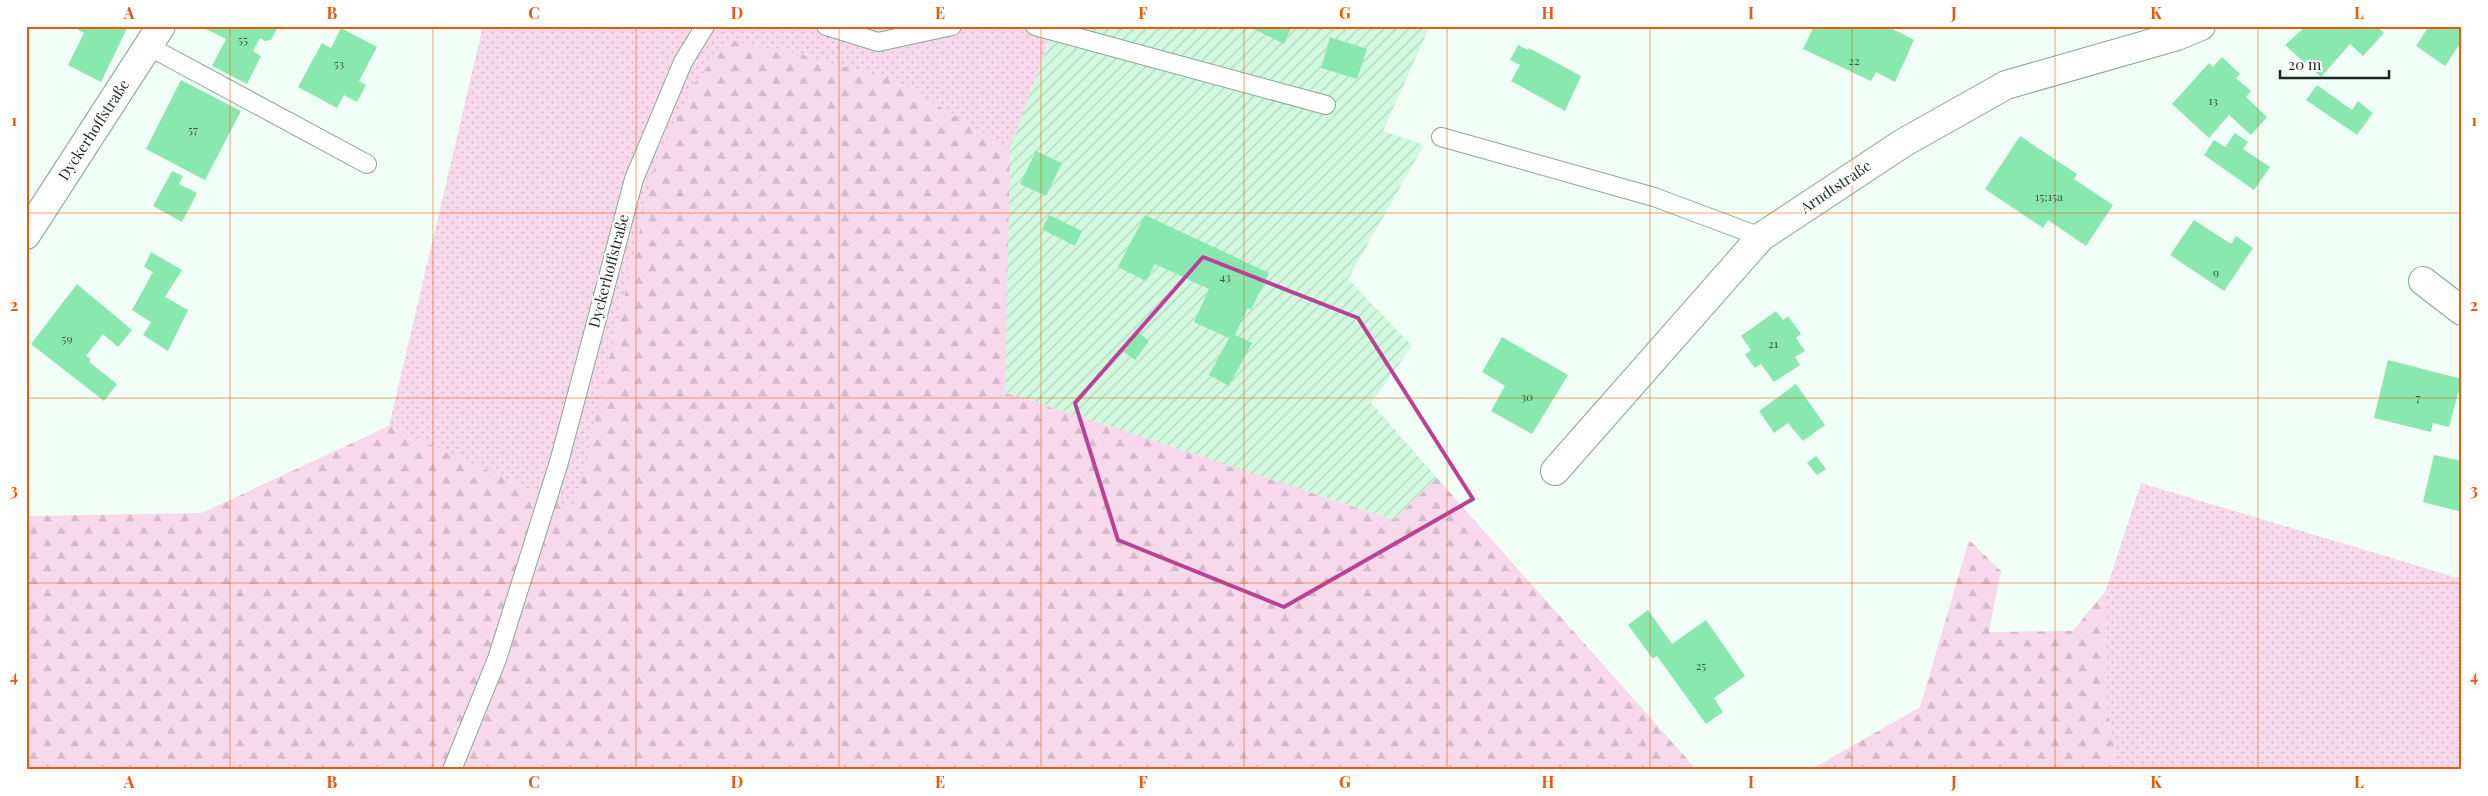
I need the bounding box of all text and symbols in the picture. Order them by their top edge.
text: A [123,2,135,23]
text: B [327,2,338,23]
text: C [528,2,540,23]
text: D [731,2,743,23]
text: E [935,2,945,23]
text: F [1138,2,1148,23]
text: G [1339,2,1351,23]
text: H [1542,2,1555,23]
text: I [1748,2,1754,23]
text: J [1950,2,1957,23]
text: K [2150,2,2162,23]
text: L [2354,2,2364,23]
house number: 55 [238,31,248,47]
scale bar [2280,48,2389,80]
house number: 22 [1848,52,1860,68]
text: 20 m [2288,54,2322,74]
house number: 53 [334,55,344,71]
street label: Dyckerhoffstraße [53,75,133,184]
house number: 13 [2208,92,2218,108]
text: 1 [11,109,17,130]
text: 1 [2471,109,2477,130]
house number: 57 [188,121,198,137]
street label: Arndtstraße [1795,155,1875,218]
house number: 15;15a [2035,188,2063,204]
street label: Dyckerhoffstraße [583,212,633,330]
house number: 9 [2213,264,2219,280]
house number: 43 [1219,268,1231,284]
text: 2 [10,294,18,315]
text: 2 [2470,294,2478,315]
house number: 59 [61,330,73,346]
house number: 21 [1768,335,1779,351]
house number: 30 [1521,388,1533,404]
house number: 7 [2416,389,2421,405]
text: 3 [10,479,18,500]
text: 3 [2470,479,2478,500]
house number: 25 [1696,657,1706,673]
text: 4 [10,665,18,686]
text: 4 [2470,665,2478,686]
text: A [123,771,135,792]
text: B [327,771,338,792]
text: C [528,771,540,792]
text: D [731,771,743,792]
text: E [935,771,945,792]
text: F [1138,771,1148,792]
text: G [1339,771,1351,792]
text: H [1542,771,1555,792]
text: I [1748,771,1754,792]
text: J [1950,771,1957,792]
text: K [2150,771,2162,792]
text: L [2354,771,2364,792]

